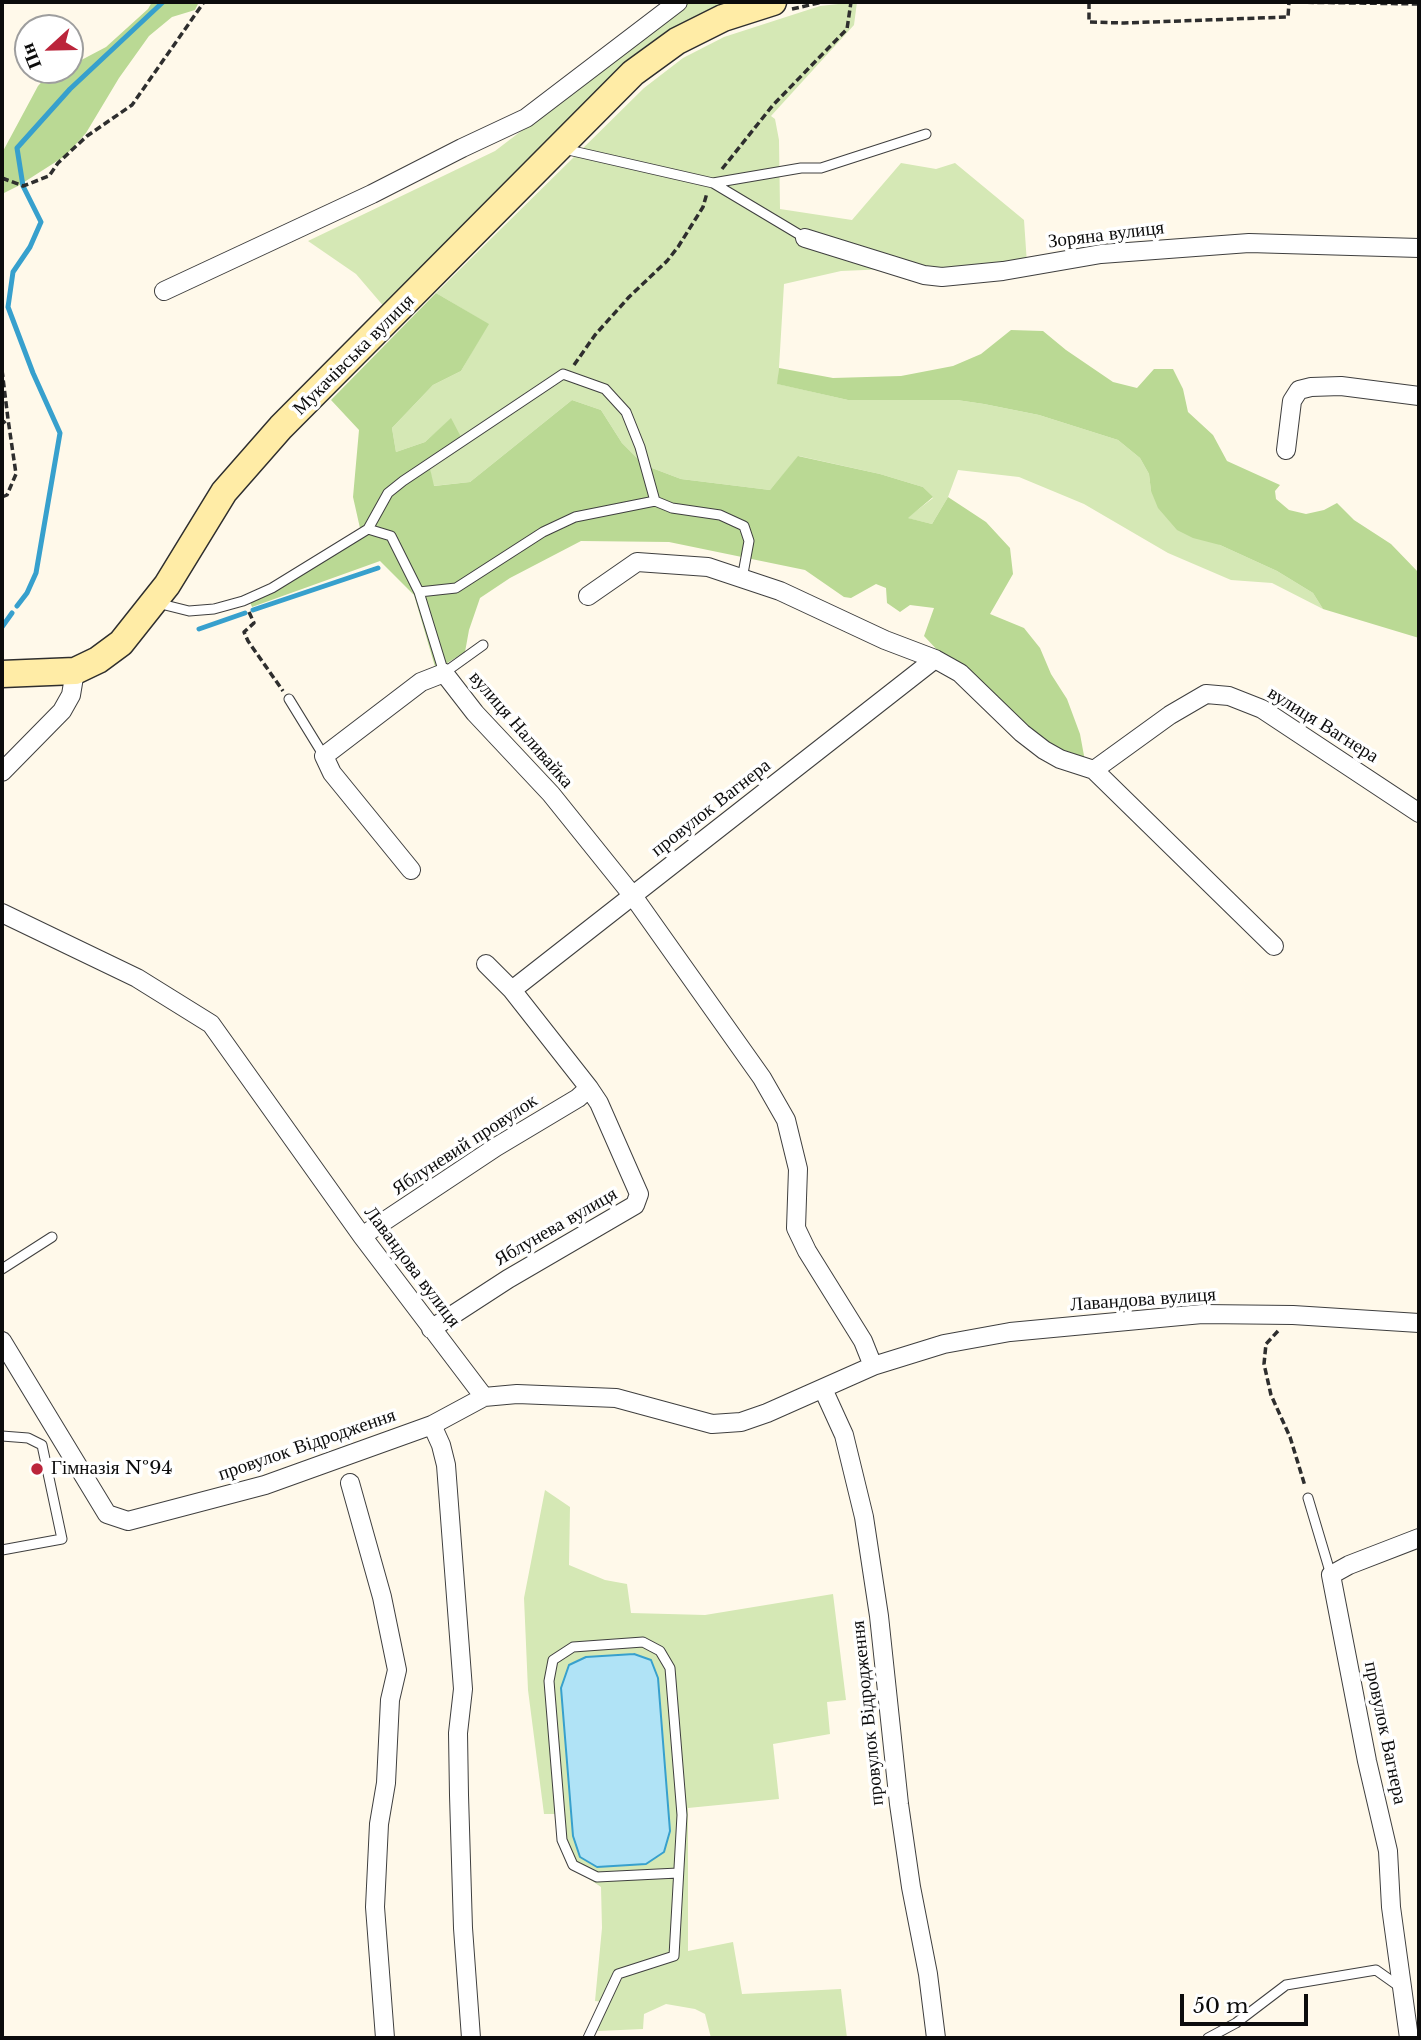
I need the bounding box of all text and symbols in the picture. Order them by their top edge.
north arrow [14,14,84,84]
text: Пн [15,40,46,73]
street label: Зоряна вулиця [1047,217,1165,253]
street label: Мукачівська вулиця [289,290,419,420]
street label: вулиця Наливайка [464,667,578,793]
street label: вулиця Вагнера [1263,682,1383,768]
street label: провулок Вагнера [647,754,775,862]
street label: Яблуневий провулок [388,1090,542,1200]
street label: Яблунева вулиця [491,1183,621,1271]
street label: Лавандова вулиця [359,1202,465,1332]
street label: Лавандова вулиця [1069,1284,1217,1316]
street label: провулок Відродження [215,1404,399,1486]
place label: Гімназія №94 [51,1458,173,1480]
marker: Гімназія №94 [29,1461,45,1477]
street label: провулок Відродження [847,1619,889,1807]
street label: провулок Вагнера [1359,1660,1411,1806]
scale bar [1183,1980,1311,2024]
text: 50 m [1193,1993,1248,2019]

